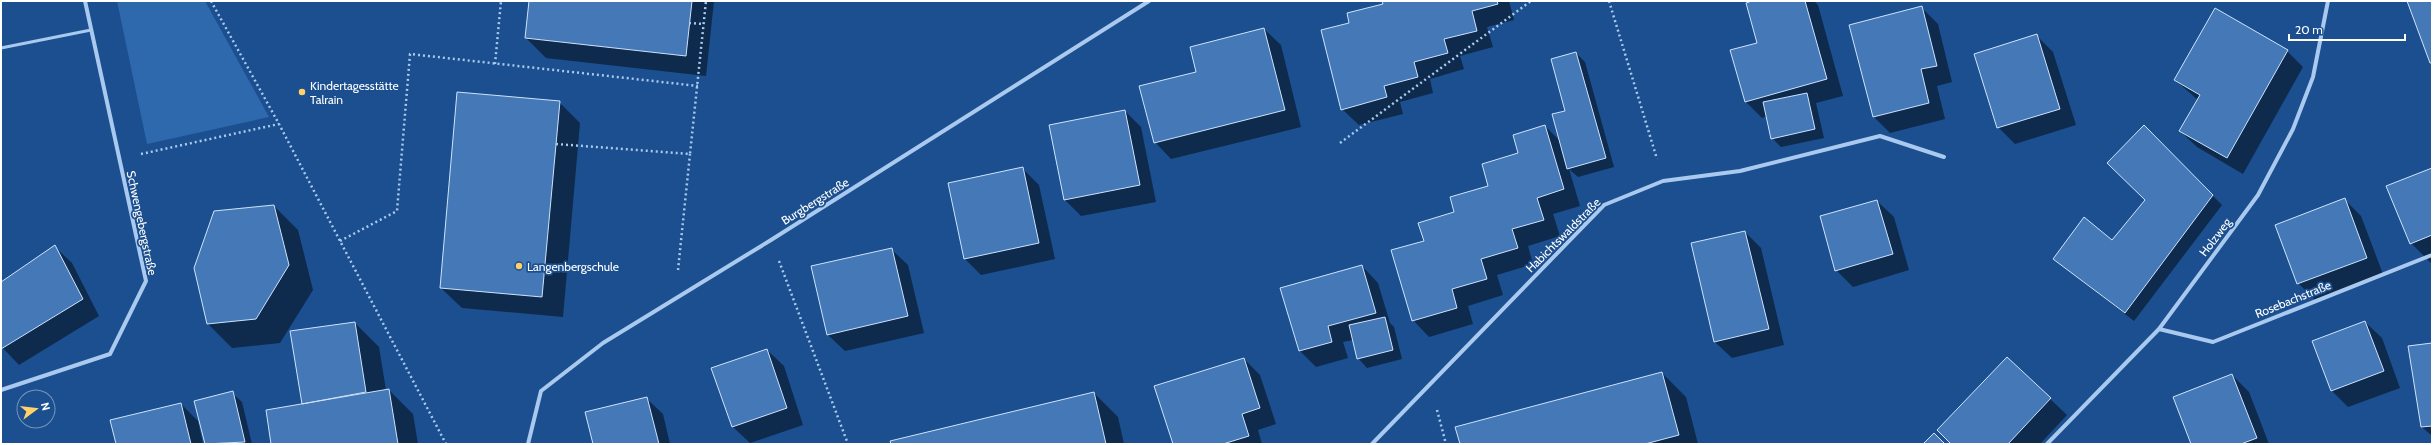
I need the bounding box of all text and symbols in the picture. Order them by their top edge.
scale bar [2289,16,2405,42]
text: 20 m [2295,22,2323,37]
place label: Kindertagesstätte Talrain [310,78,399,107]
marker: Kindertagesstätte Talrain [297,87,307,97]
street label: Schwengebergstraße [124,169,160,277]
street label: Burgbergstraße [778,174,852,228]
street label: Habichtswaldstraße [1523,195,1603,275]
street label: Holzweg [2196,214,2235,259]
place label: Langenbergschule [527,259,619,274]
marker: Langenbergschule [514,261,524,271]
street label: Rosebachstraße [2253,277,2333,321]
north arrow [16,389,56,429]
text: N [38,401,53,412]

